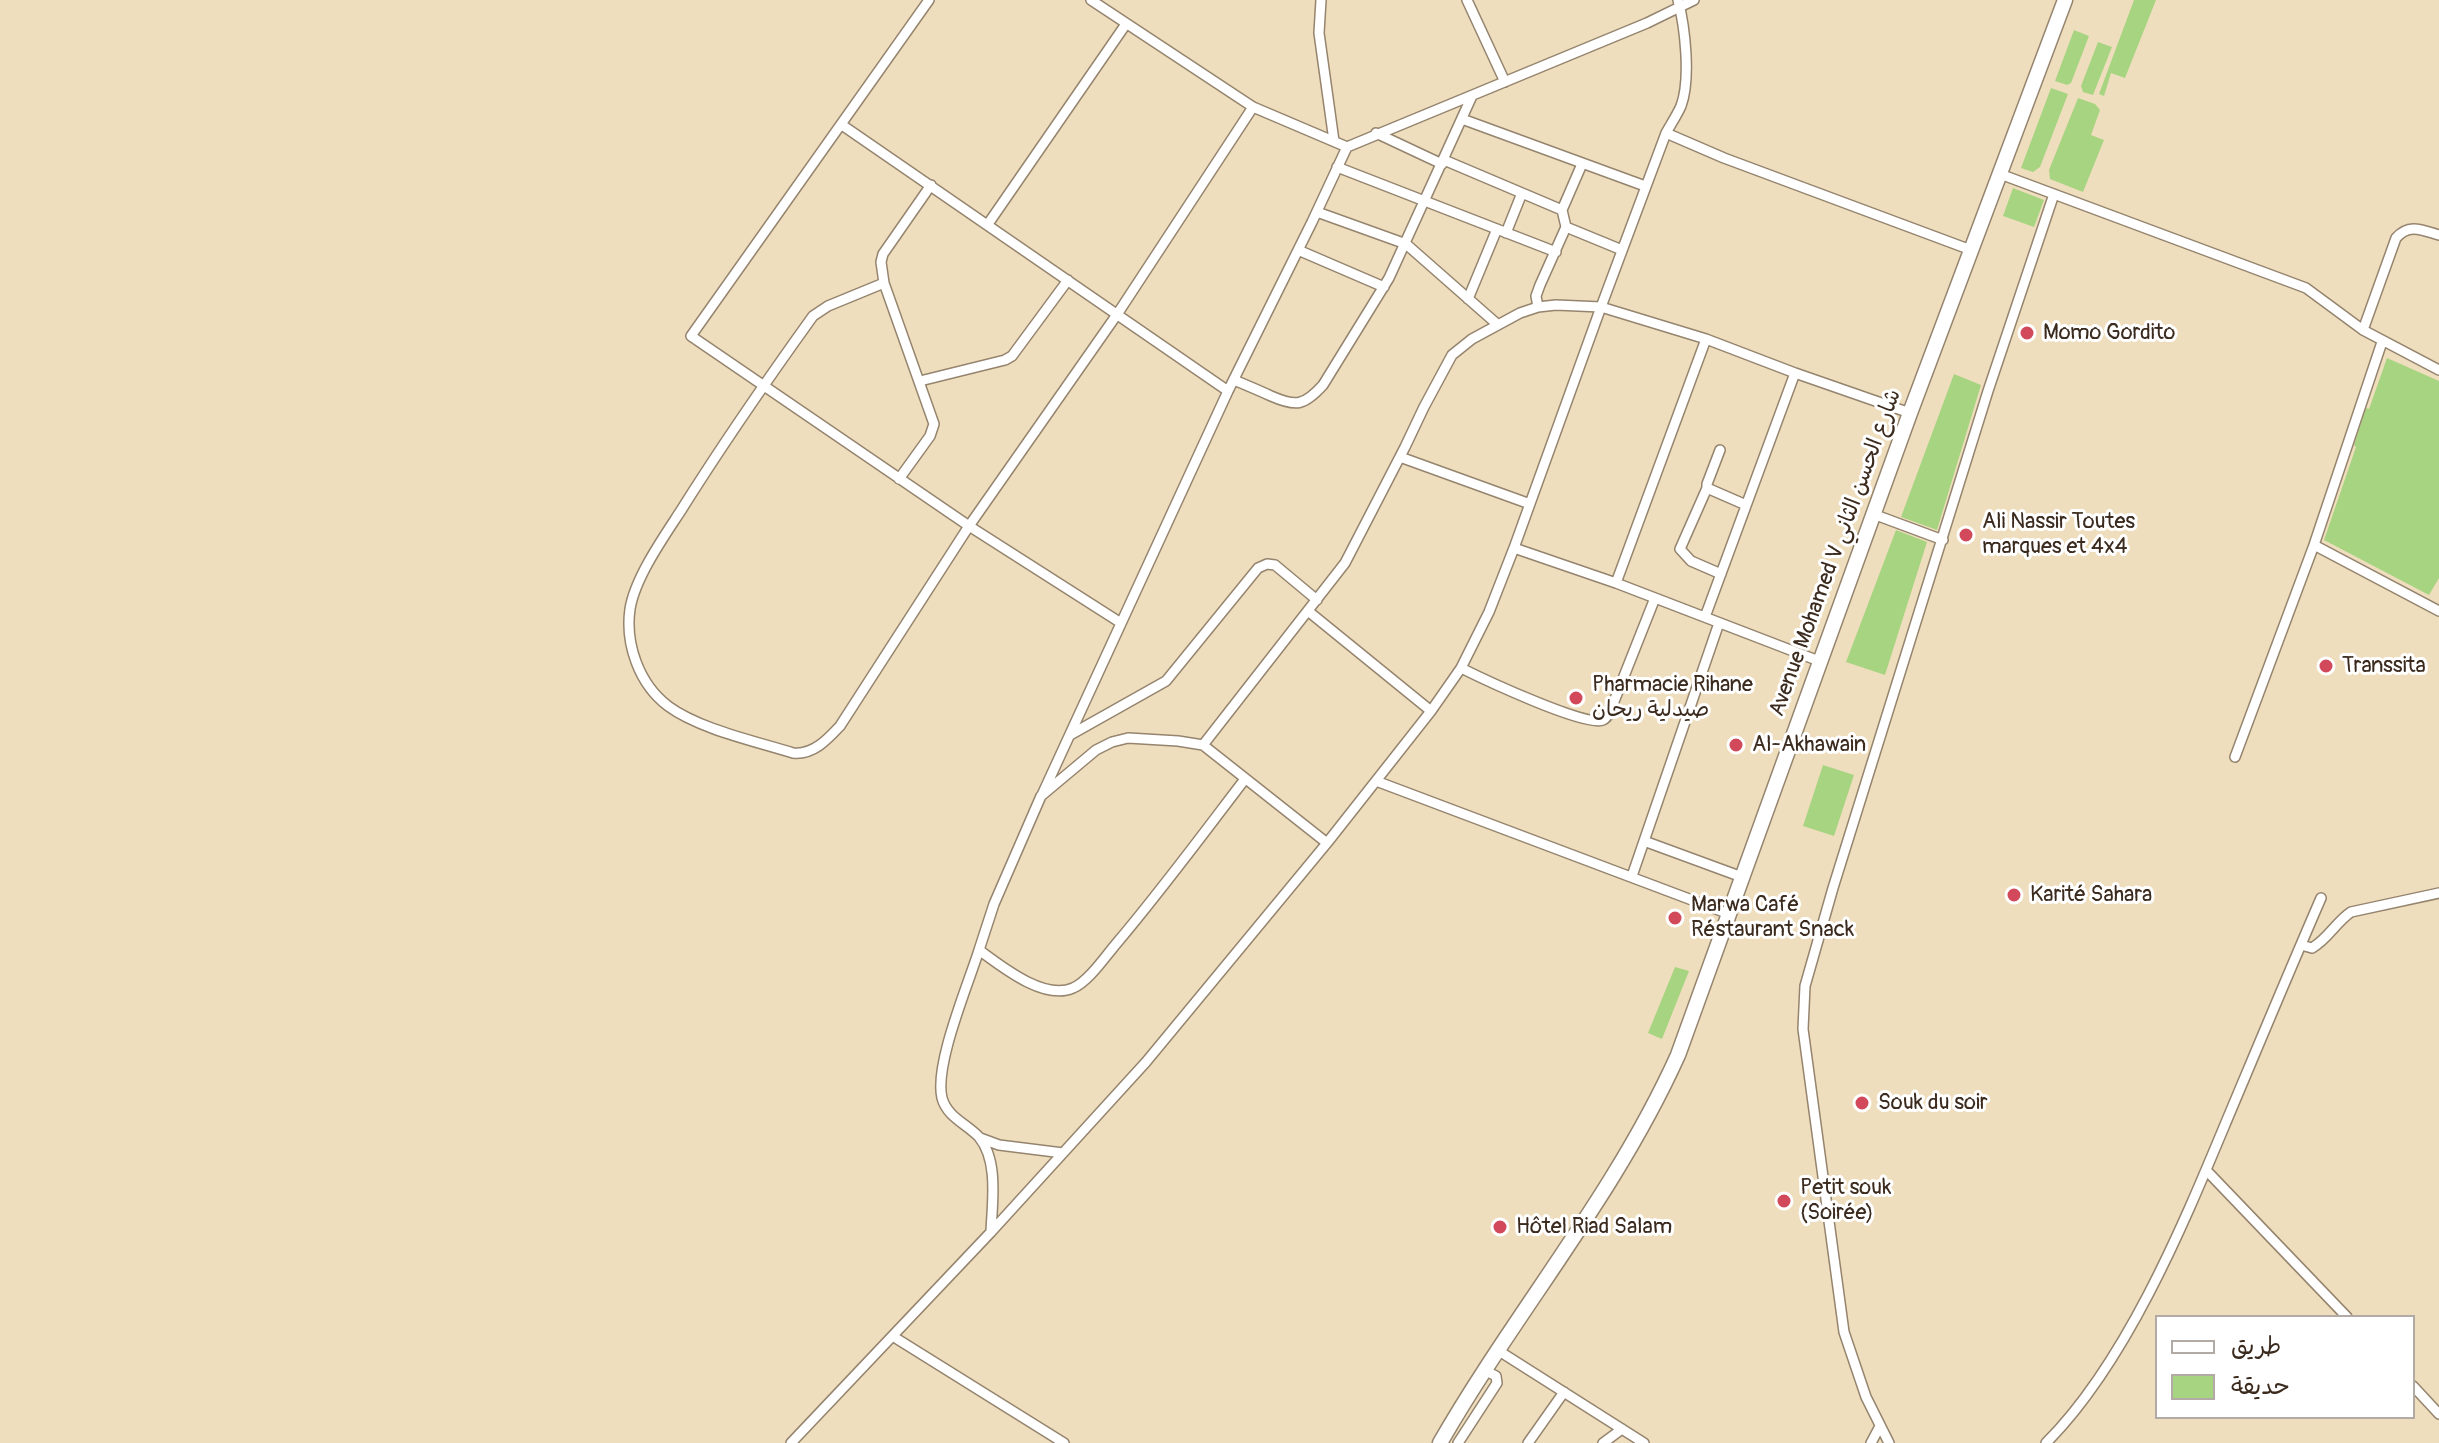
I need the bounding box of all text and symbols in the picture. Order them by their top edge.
place label: Momo Gordito [2043,320,2175,346]
marker: Momo Gordito [2018,324,2036,342]
street label: Avenue Mohamed V شارع الحسن الثاني [1764,386,1908,720]
place label: Ali Nassir Toutes marques et 4x4 [1982,509,2135,560]
marker: Ali Nassir Toutes marques et 4x4 [1957,526,1975,544]
place label: Transsita [2342,653,2426,679]
marker: Transsita [2317,657,2335,675]
place label: Pharmacie Rihane صيدلية ريحان [1592,672,1753,724]
marker: Pharmacie Rihane صيدلية ريحان [1567,689,1585,707]
place label: Al-Akhawain [1752,732,1866,758]
marker: Al-Akhawain [1727,736,1745,754]
place label: Karité Sahara [2030,882,2152,908]
marker: Karité Sahara [2005,886,2023,904]
place label: Marwa Café Réstaurant Snack [1691,892,1854,944]
marker: Marwa Café Réstaurant Snack [1666,909,1684,927]
place label: Souk du soir [1878,1090,1988,1116]
marker: Souk du soir [1853,1094,1871,1112]
place label: Petit souk (Soirée) [1800,1175,1891,1226]
marker: Petit souk (Soirée) [1775,1192,1793,1210]
place label: Hôtel Riad Salam [1516,1214,1672,1240]
marker: Hôtel Riad Salam [1491,1218,1509,1236]
legend [2155,1315,2415,1419]
text: طريق [2231,1332,2281,1361]
text: حديقة [2231,1372,2290,1401]

